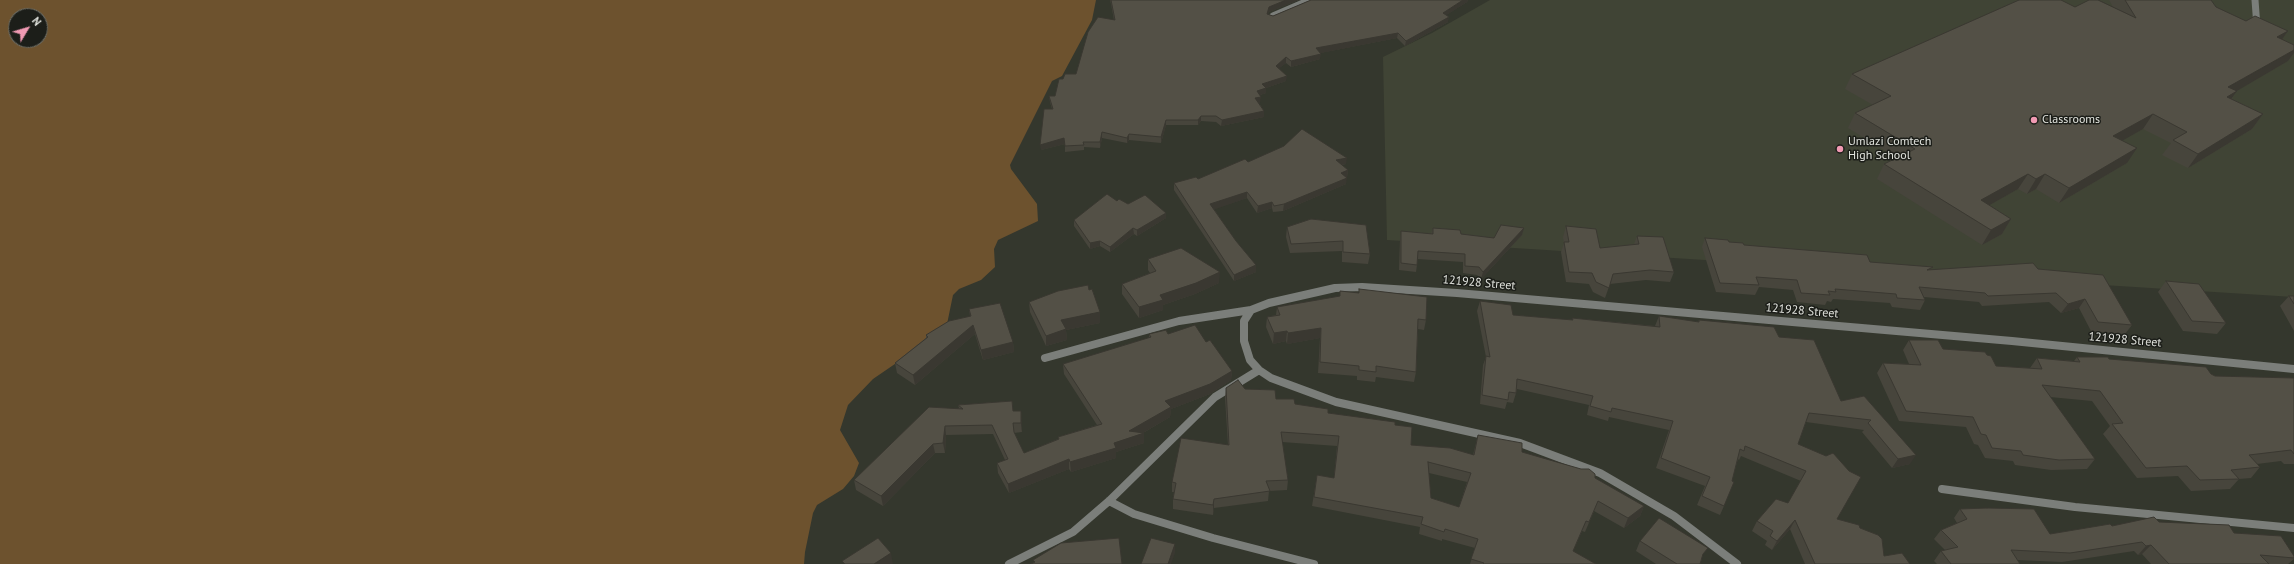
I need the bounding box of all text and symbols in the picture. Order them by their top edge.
north arrow [8,8,48,48]
text: N [29,14,44,28]
place label: Classrooms [2042,113,2100,127]
marker: Classrooms [2029,115,2039,125]
place label: Umlazi Comtech High School [1848,135,1931,163]
marker: Umlazi Comtech High School [1835,144,1845,154]
street label: 121928 Street [1442,273,1516,293]
street label: 121928 Street [1765,301,1839,321]
street label: 121928 Street [2088,330,2162,350]

